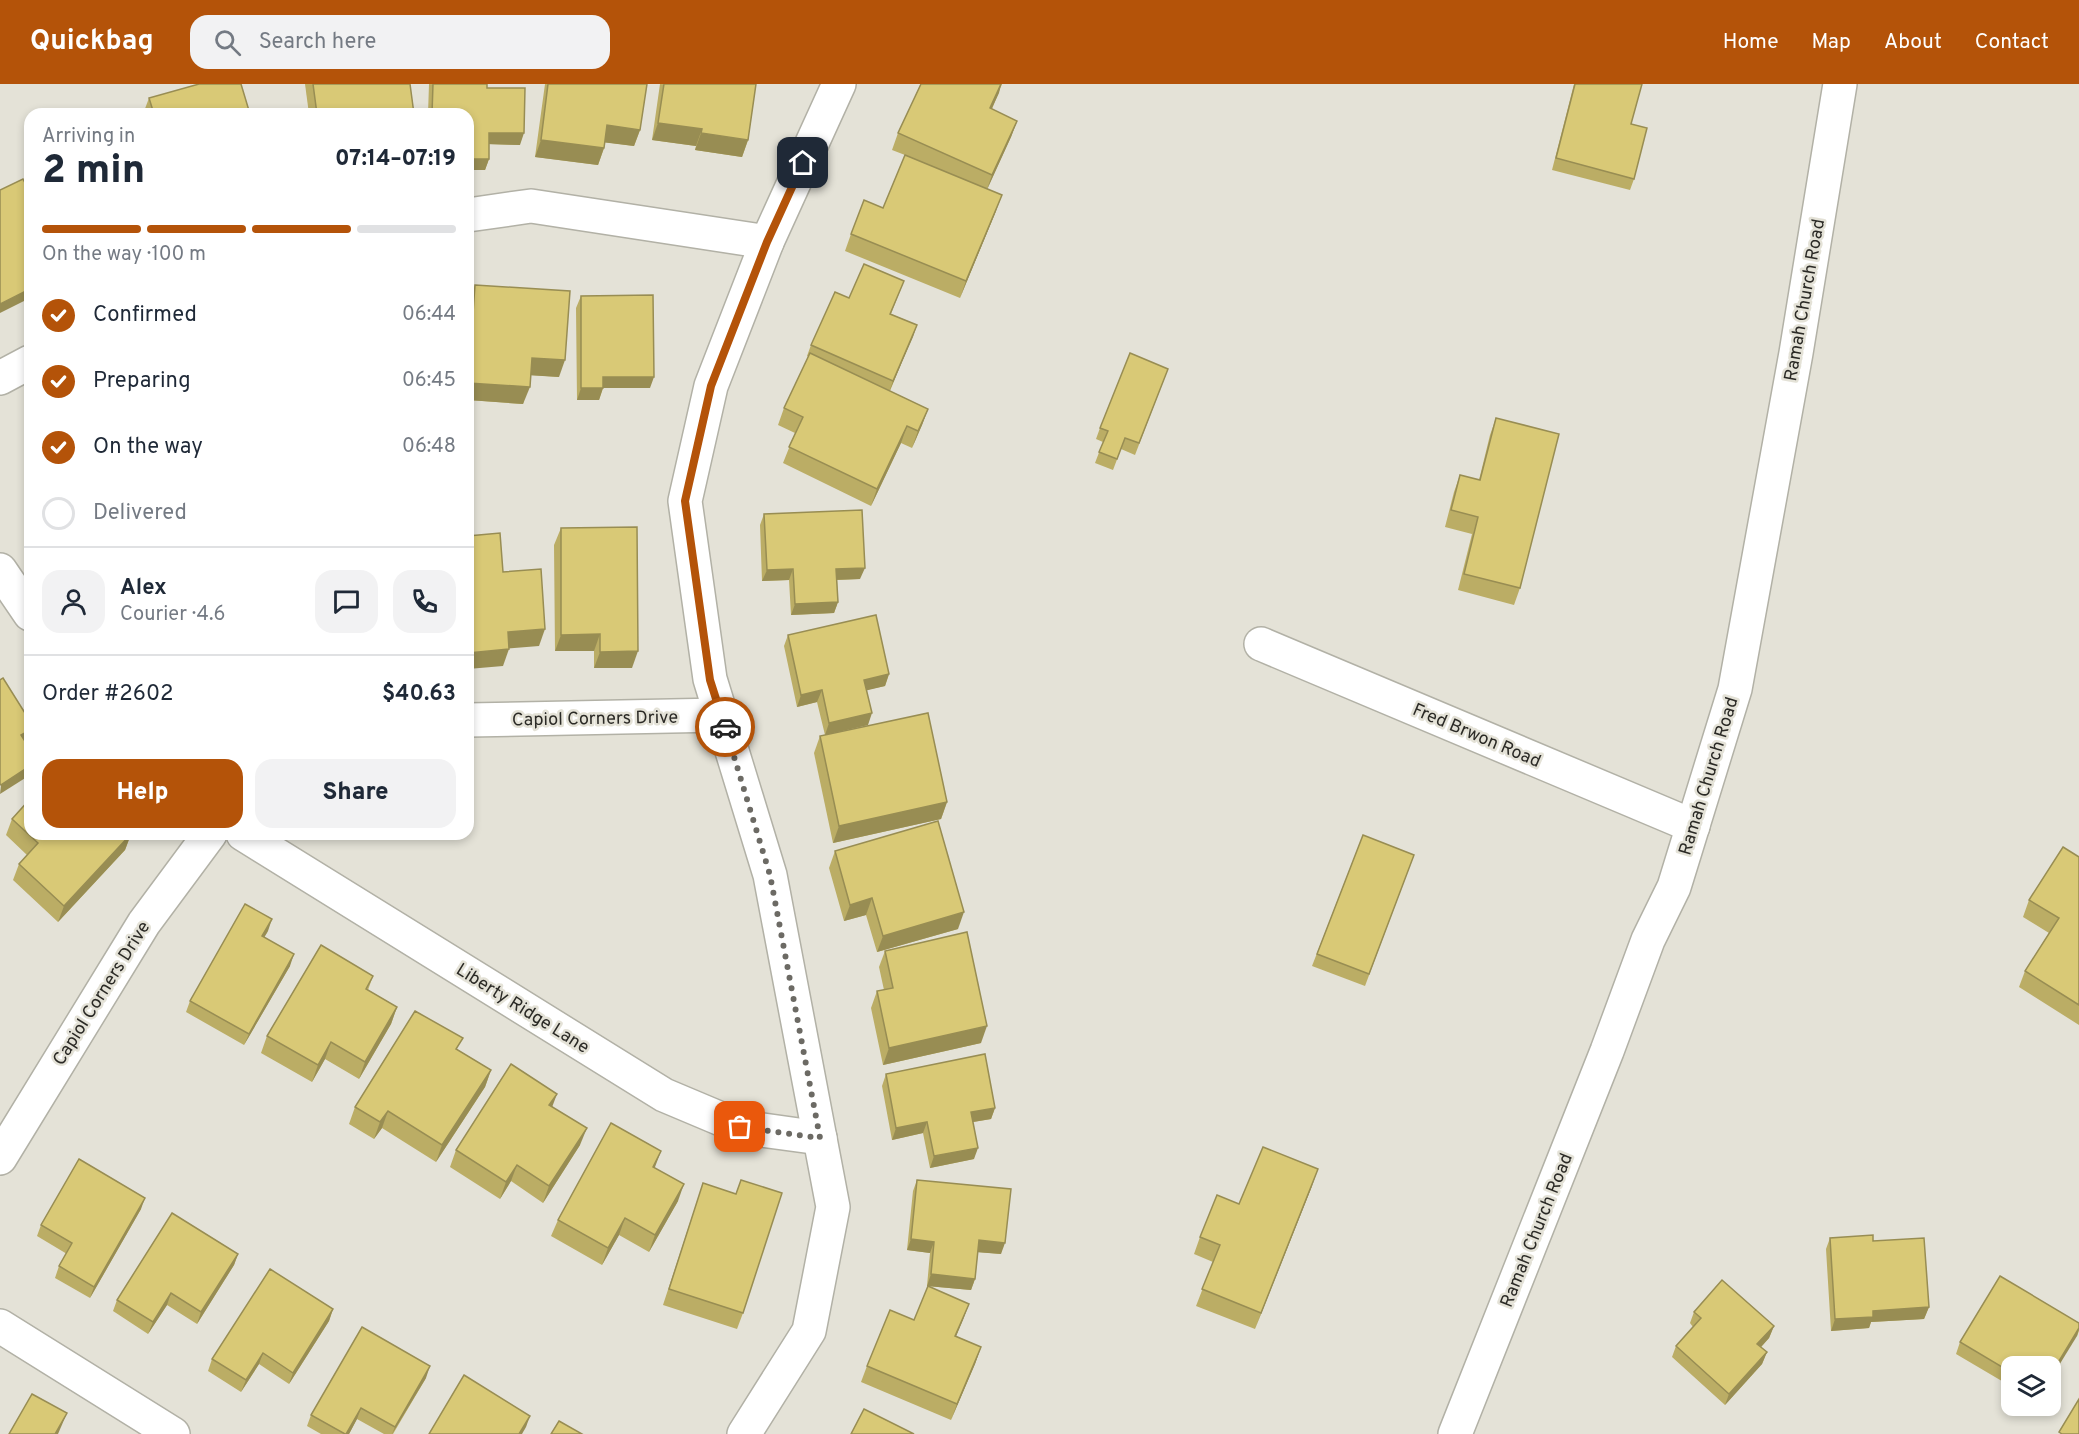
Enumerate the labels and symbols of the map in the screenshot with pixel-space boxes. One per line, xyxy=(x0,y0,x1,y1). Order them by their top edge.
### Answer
pin xyxy=(777,137,828,188)
street label: Ramah Church Road xyxy=(1780,217,1831,383)
street label: Ramah Church Road xyxy=(1674,695,1744,858)
courier xyxy=(695,697,755,757)
street label: Fred Brwon Road xyxy=(1409,699,1544,774)
street label: Capiol Corners Drive xyxy=(512,707,678,732)
street label: Capiol Corners Drive xyxy=(49,917,156,1070)
street label: Liberty Ridge Lane xyxy=(451,959,593,1060)
pin xyxy=(714,1101,765,1152)
street label: Ramah Church Road xyxy=(1496,1150,1579,1311)

